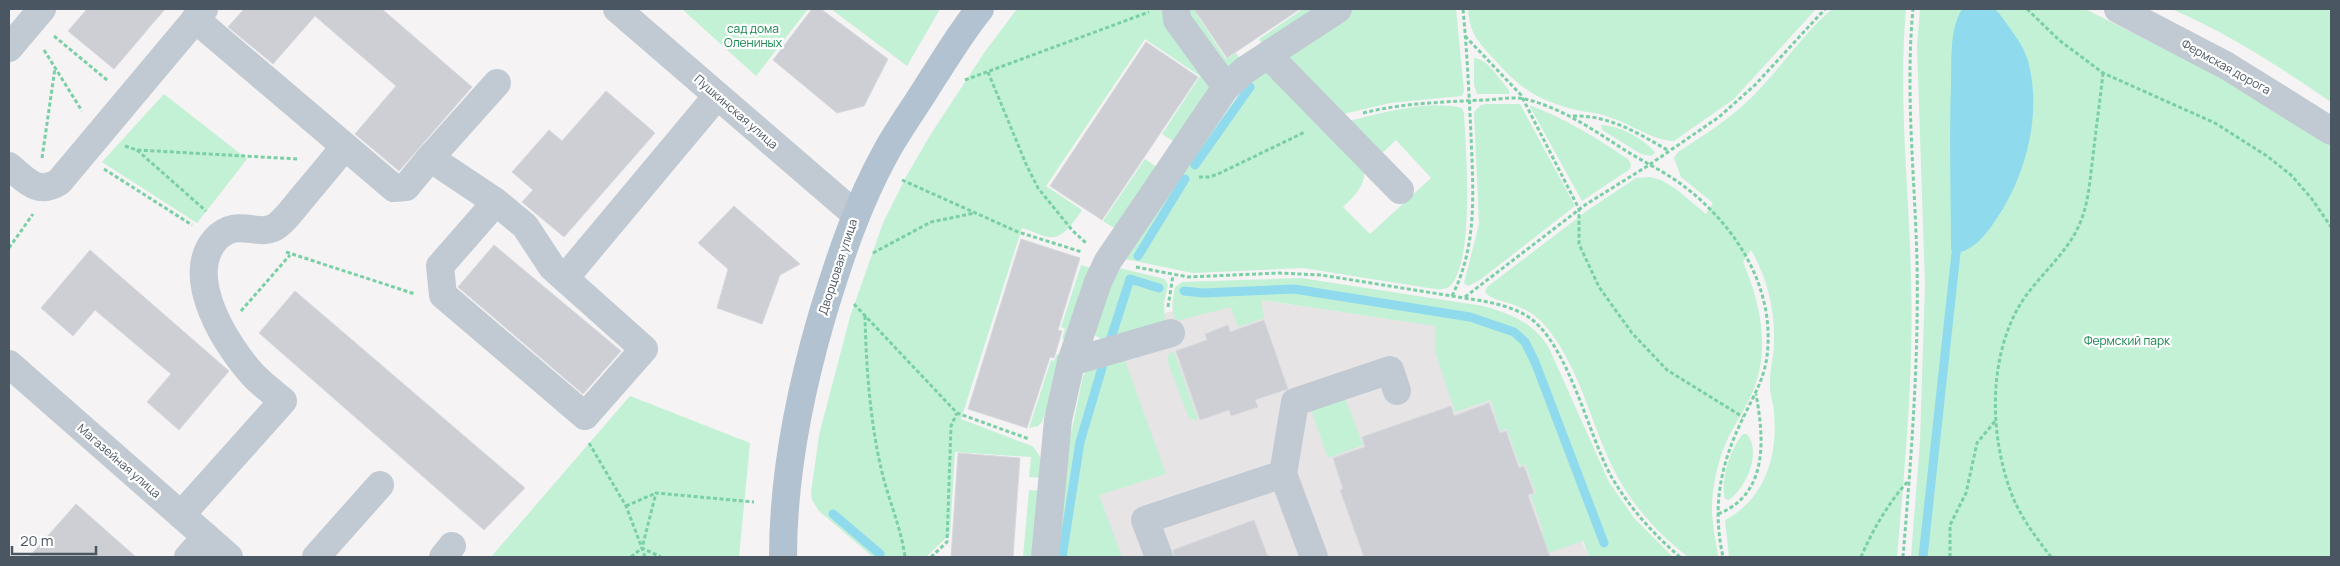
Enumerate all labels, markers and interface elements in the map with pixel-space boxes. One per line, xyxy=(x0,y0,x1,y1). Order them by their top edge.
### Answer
park label: сад дома Олениных xyxy=(724,20,783,51)
street label: Фермская дорога xyxy=(2179,35,2274,98)
street label: Пушкинская улица xyxy=(691,71,782,153)
street label: Дворцовая улица xyxy=(814,217,861,317)
park label: Фермский парк xyxy=(2084,332,2171,349)
street label: Магазейная улица xyxy=(74,420,165,502)
scale bar xyxy=(12,524,96,556)
text: 20 m xyxy=(20,530,53,551)

